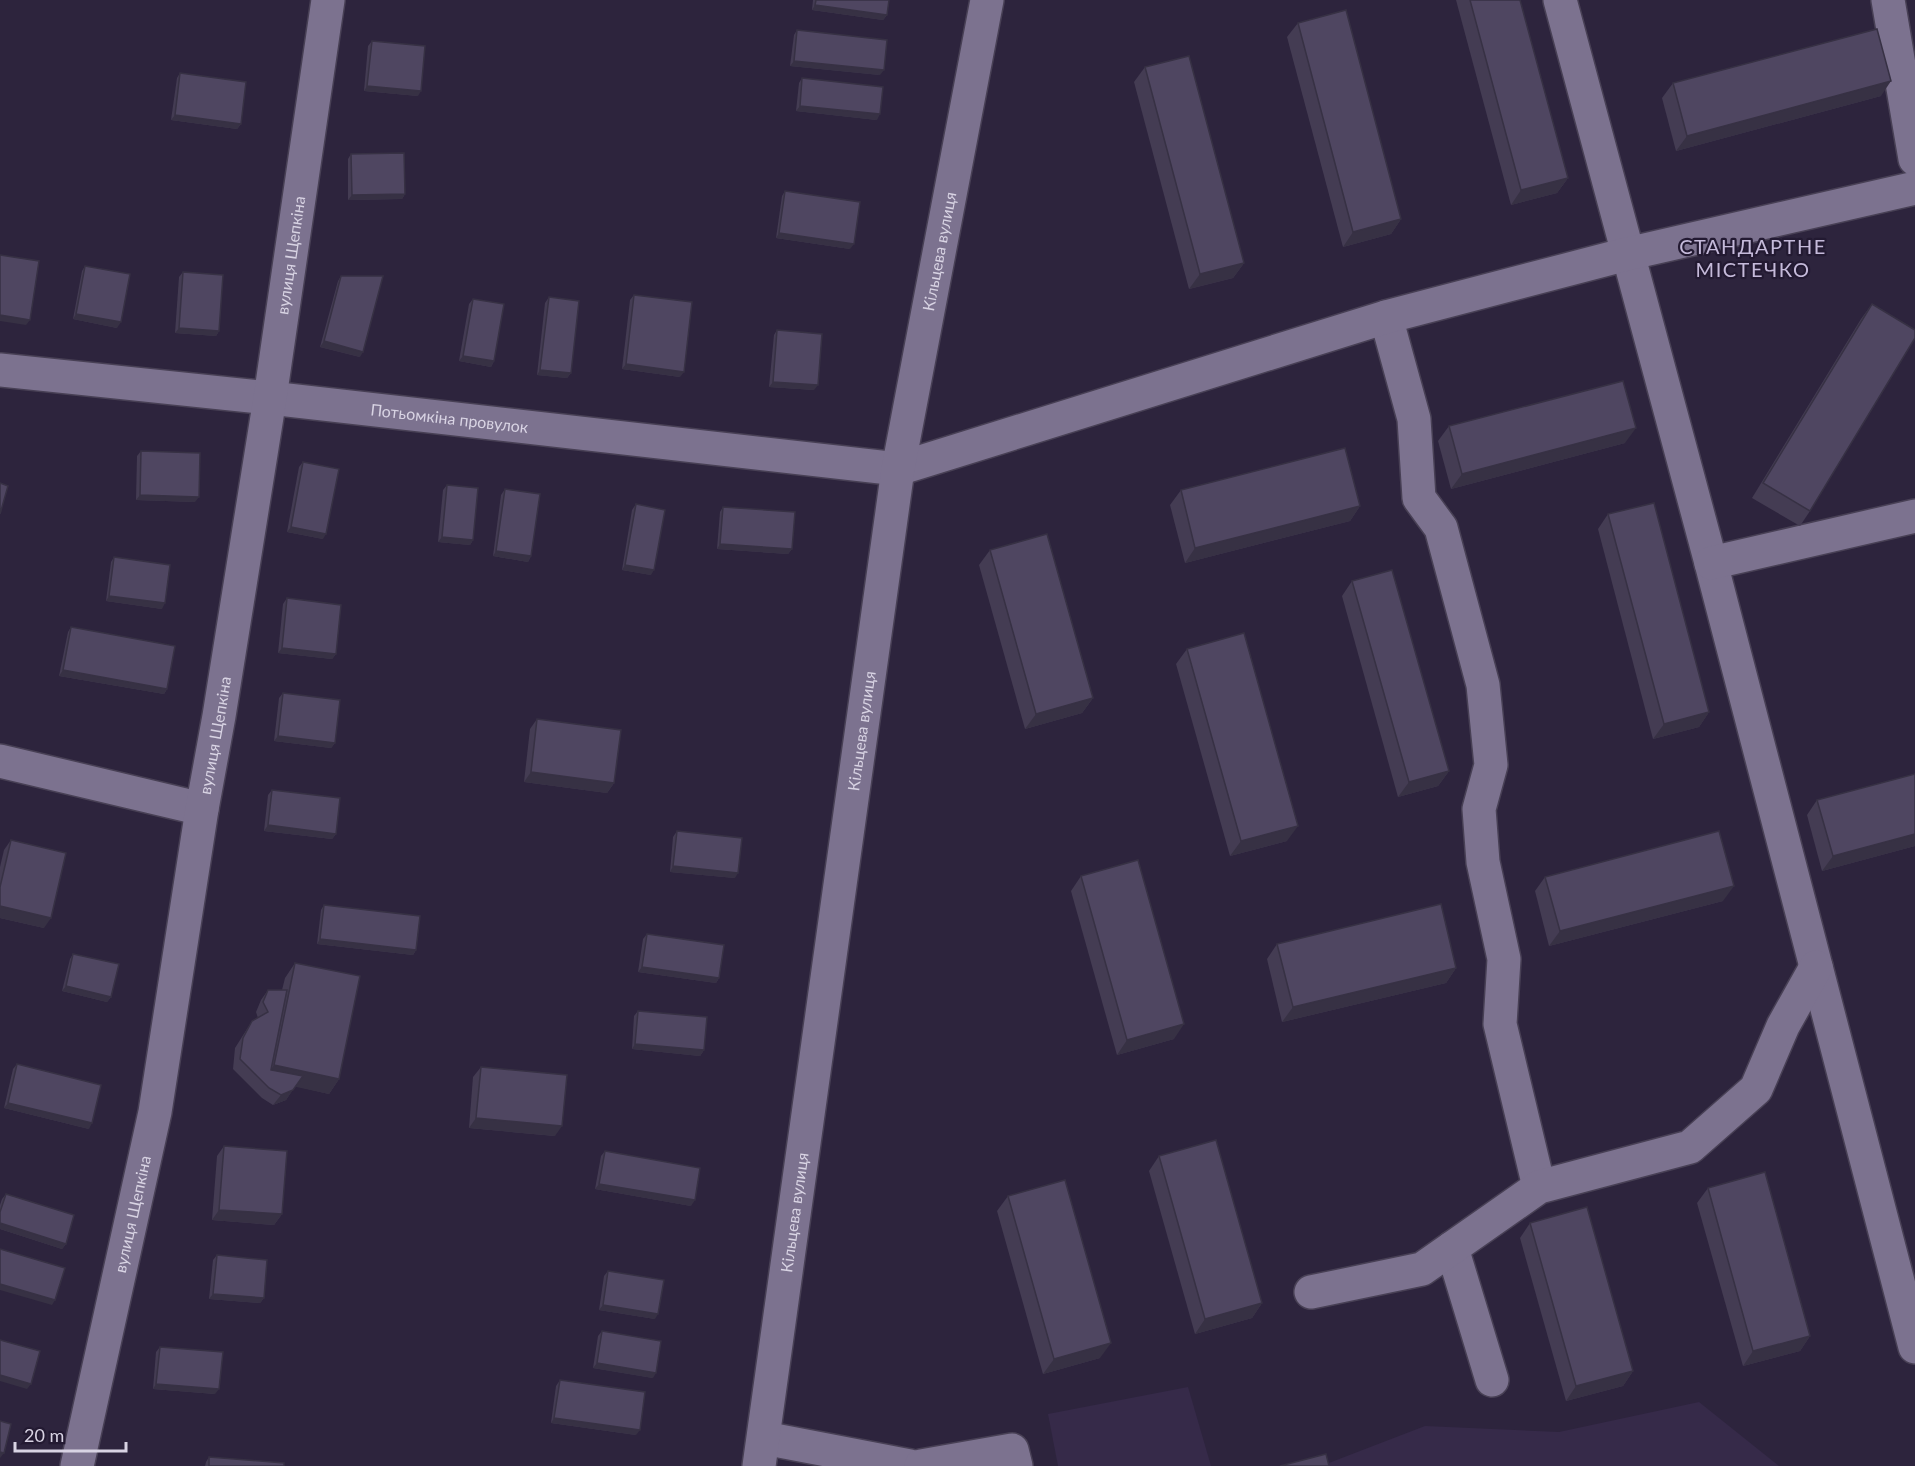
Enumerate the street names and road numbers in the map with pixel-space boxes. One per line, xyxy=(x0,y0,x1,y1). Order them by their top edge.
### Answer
street label: Кільцева вулиця xyxy=(918,190,959,313)
street label: вулиця Щепкіна xyxy=(272,195,308,316)
street label: Потьомкіна провулок xyxy=(370,399,530,436)
street label: Кільцева вулиця xyxy=(843,670,879,792)
street label: вулиця Щепкіна xyxy=(195,675,234,796)
street label: Кільцева вулиця xyxy=(776,1151,812,1274)
street label: вулиця Щепкіна xyxy=(110,1154,154,1274)

